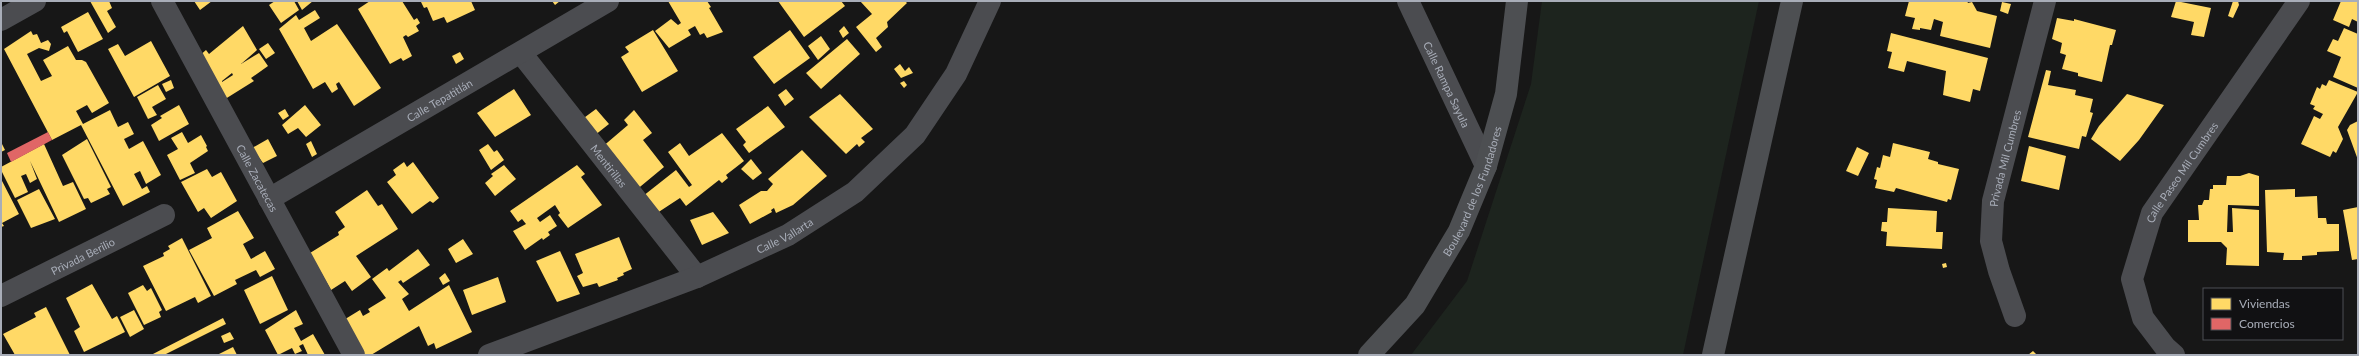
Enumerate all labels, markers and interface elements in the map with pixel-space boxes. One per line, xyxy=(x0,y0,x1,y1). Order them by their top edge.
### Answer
street label: Calle Rampa Sayula xyxy=(1421,39,1473,129)
street label: Calle Tepatitlán xyxy=(404,75,474,124)
street label: Privada Mil Cumbres xyxy=(1986,108,2023,207)
street label: Calle Paseo Mil Cumbres xyxy=(2143,119,2220,224)
street label: Boulevard de los Fundadores xyxy=(1439,124,1503,258)
street label: Mentirillas xyxy=(589,141,630,190)
street label: Calle Zacatecas xyxy=(234,142,281,214)
street label: Calle Vallarta xyxy=(754,214,815,255)
street label: Privada Berilio xyxy=(48,234,117,277)
legend xyxy=(2203,288,2343,340)
text: Viviendas xyxy=(2239,296,2290,311)
text: Comercios xyxy=(2239,316,2295,331)

